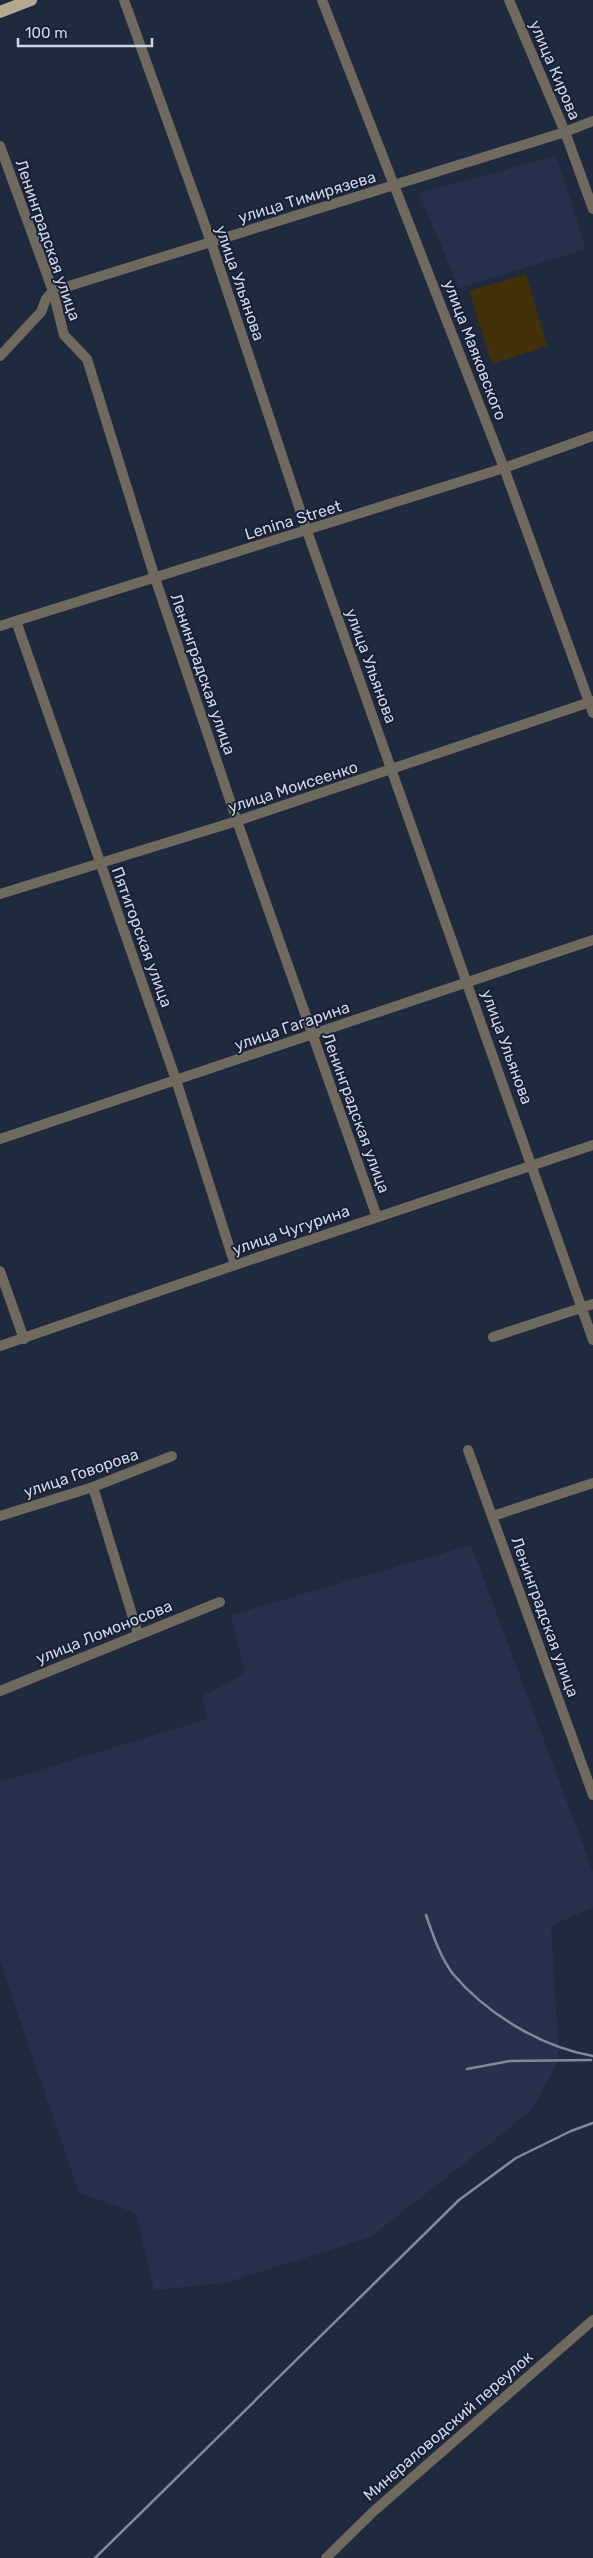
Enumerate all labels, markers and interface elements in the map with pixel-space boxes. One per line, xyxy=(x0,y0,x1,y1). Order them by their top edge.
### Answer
scale bar xyxy=(18,15,151,47)
street label: улица Кирова xyxy=(525,17,585,123)
text: 100 m xyxy=(25,24,67,42)
street label: Ленинградская улица xyxy=(11,157,85,323)
street label: улица Тимирязева xyxy=(236,167,378,227)
street label: улица Ульянова xyxy=(211,223,269,343)
street label: улица Маяковского xyxy=(439,277,511,423)
street label: Lenina Street xyxy=(242,496,344,544)
street label: Ленинградская улица xyxy=(166,591,240,757)
street label: улица Ульянова xyxy=(341,606,401,726)
street label: улица Моисеенко xyxy=(226,757,360,817)
street label: Пятигорская улица xyxy=(108,864,176,1010)
street label: улица Ульянова xyxy=(477,987,537,1107)
street label: улица Гагарина xyxy=(232,997,352,1055)
street label: Ленинградская улица xyxy=(318,1030,394,1196)
street label: улица Чугурина xyxy=(230,1201,352,1259)
street label: улица Говорова xyxy=(21,1444,141,1502)
street label: Ленинградская улица xyxy=(507,1534,583,1700)
street label: улица Ломоносова xyxy=(33,1596,175,1668)
street label: Минераловодский переулок xyxy=(359,2347,537,2505)

